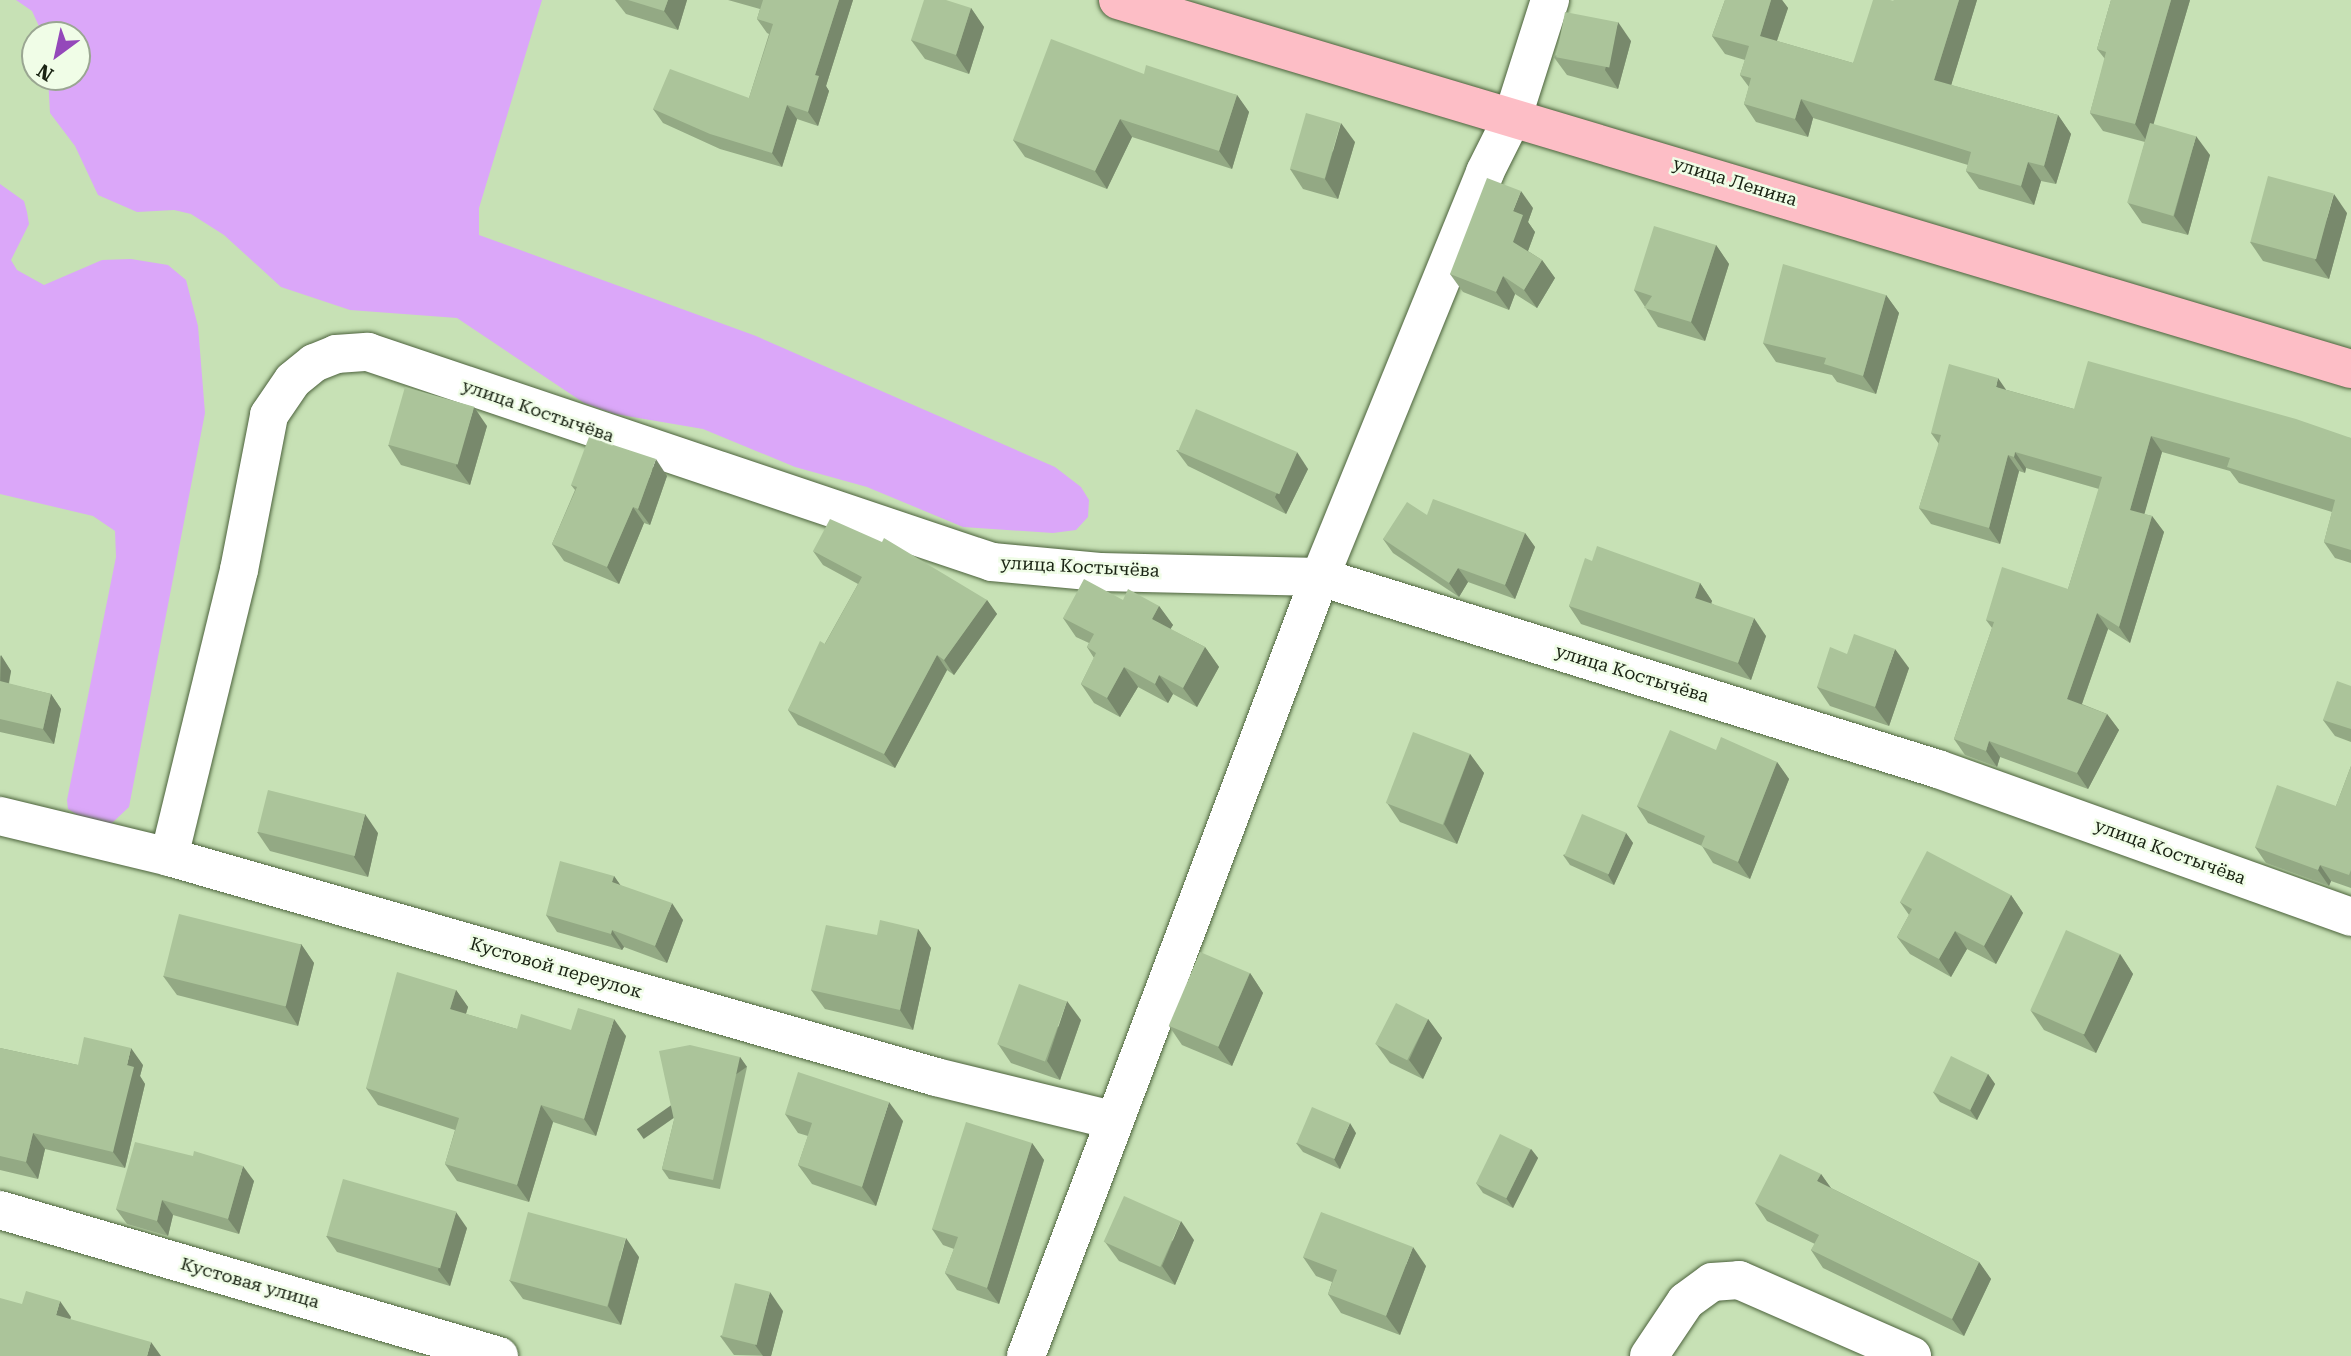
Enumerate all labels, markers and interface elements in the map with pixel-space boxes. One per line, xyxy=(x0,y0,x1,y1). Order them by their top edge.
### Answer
north arrow xyxy=(21,21,91,91)
text: N xyxy=(33,59,58,86)
street label: улица Ленина xyxy=(1670,153,1800,211)
street label: улица Костычёва xyxy=(459,375,617,447)
street label: улица Костычёва xyxy=(1000,552,1160,582)
street label: улица Костычёва xyxy=(1553,640,1711,708)
street label: улица Костычёва xyxy=(2091,815,2249,889)
street label: Кустовой переулок xyxy=(467,933,645,1003)
street label: Кустовая улица xyxy=(178,1253,322,1313)

